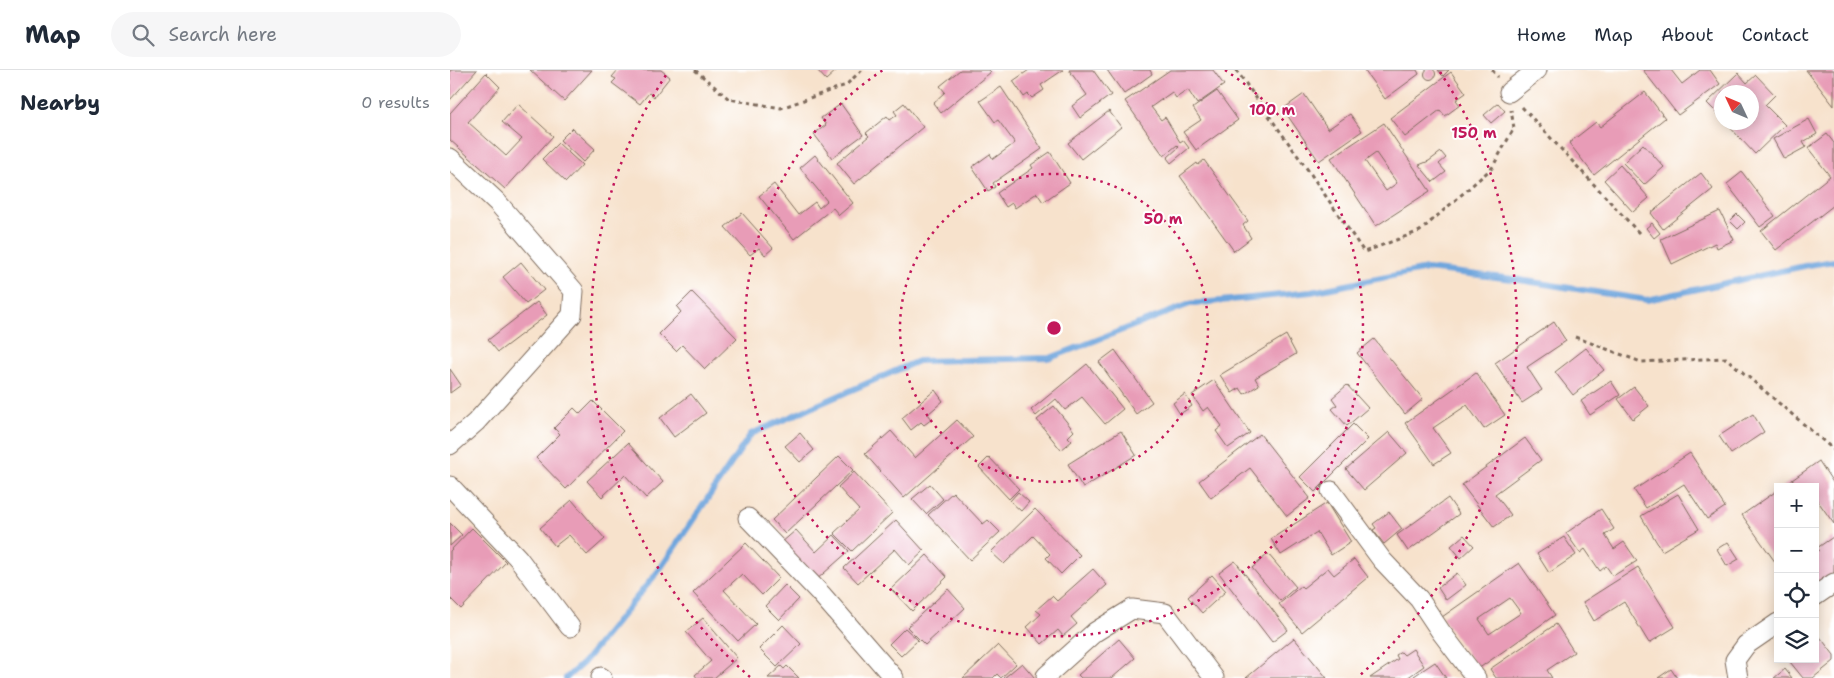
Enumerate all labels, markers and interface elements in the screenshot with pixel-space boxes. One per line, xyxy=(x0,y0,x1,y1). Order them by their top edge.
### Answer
search box xyxy=(111,12,461,57)
text: Map xyxy=(25,19,81,51)
icon: search xyxy=(129,21,157,49)
text: Search here xyxy=(169,22,277,47)
text: Home xyxy=(1517,23,1566,47)
text: Map xyxy=(1594,23,1633,47)
text: About xyxy=(1661,23,1714,47)
text: Contact xyxy=(1742,23,1809,47)
north arrow xyxy=(1714,85,1759,130)
text: Nearby xyxy=(20,89,100,117)
text: 0 results xyxy=(361,92,430,113)
text: 100 m xyxy=(1249,100,1295,120)
text: 150 m xyxy=(1451,123,1497,143)
text: 50 m xyxy=(1144,209,1183,229)
centre of rings xyxy=(1045,319,1063,337)
map controls xyxy=(1774,483,1819,663)
button: + xyxy=(1774,483,1819,528)
button: − xyxy=(1774,528,1819,573)
button: locate xyxy=(1774,573,1819,618)
button: layers xyxy=(1774,618,1819,663)

